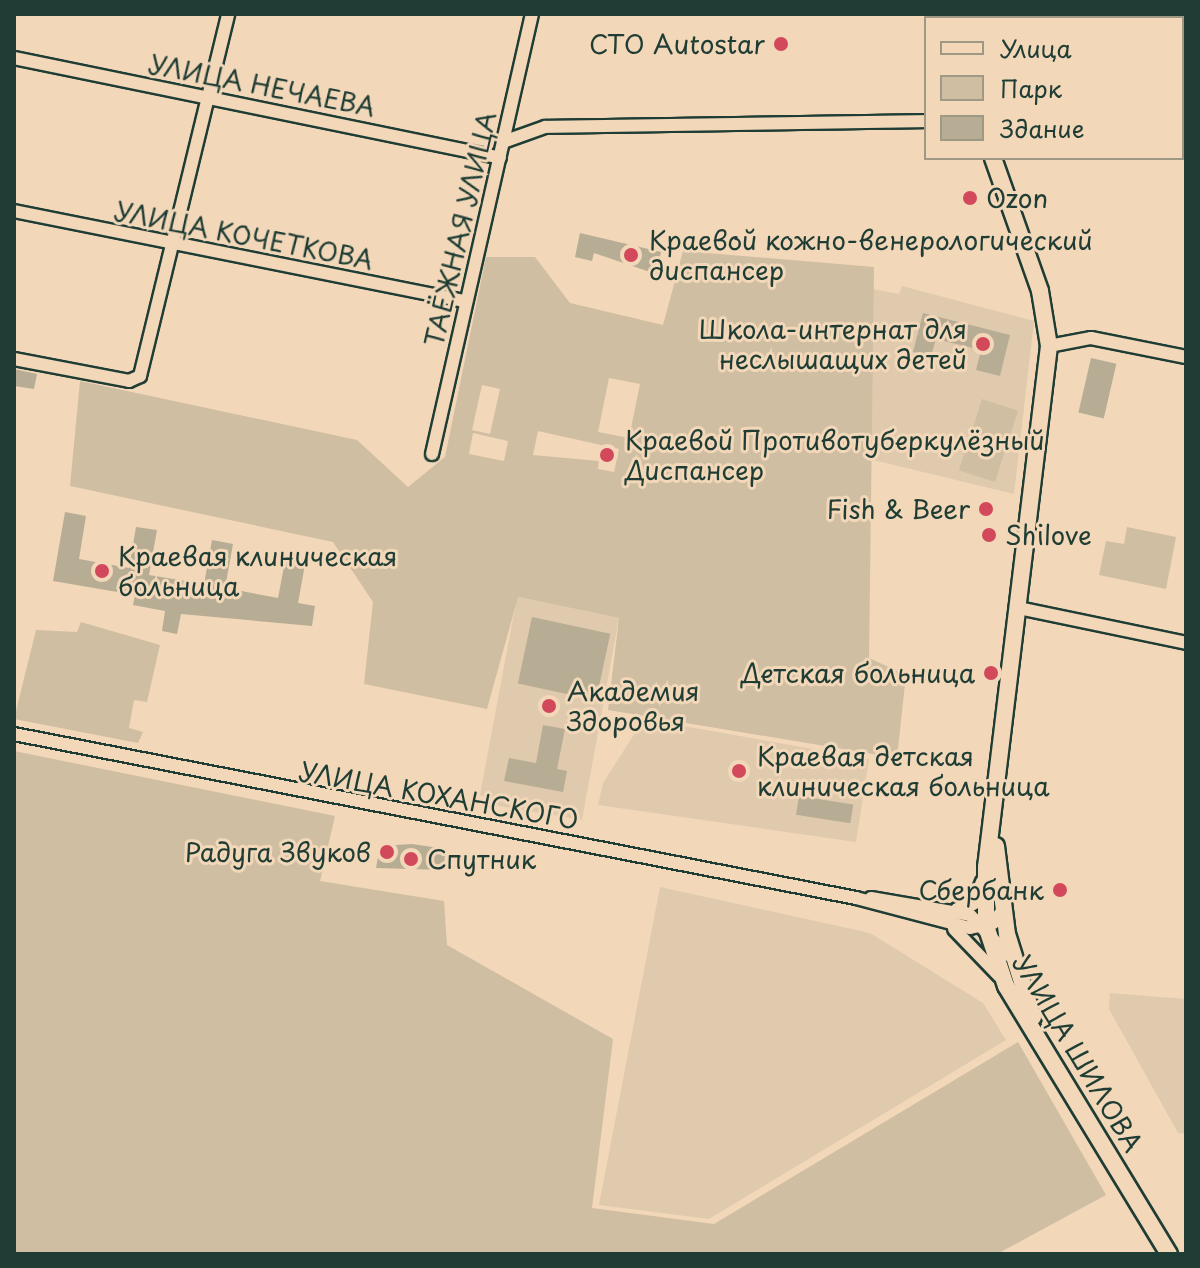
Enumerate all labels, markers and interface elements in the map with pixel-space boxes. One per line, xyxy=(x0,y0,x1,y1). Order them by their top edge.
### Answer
legend xyxy=(924,16,1184,160)
place label: СТО Autostar xyxy=(588,28,765,60)
text: Улица xyxy=(1000,30,1072,66)
marker: СТО Autostar xyxy=(772,35,790,53)
street label: УЛИЦА НЕЧАЕВА xyxy=(146,48,378,122)
text: Парк xyxy=(1000,70,1062,106)
street label: ТАЁЖНАЯ УЛИЦА xyxy=(418,109,502,349)
text: Здание xyxy=(1000,110,1085,146)
place label: Ozon xyxy=(986,182,1048,214)
marker: Ozon xyxy=(961,189,979,207)
street label: УЛИЦА КОЧЕТКОВА xyxy=(111,194,377,276)
place label: Краевой кожно-венерологический диспансер xyxy=(649,224,1094,286)
marker: Краевой кожно-венерологический диспансер xyxy=(620,244,642,266)
place label: Школа-интернат для неслышащих детей xyxy=(698,313,967,374)
marker: Школа-интернат для неслышащих детей xyxy=(974,335,992,353)
place label: Краевой Противотуберкулёзный Диспансер xyxy=(625,424,1045,486)
marker: Краевой Противотуберкулёзный Диспансер xyxy=(596,444,618,466)
place label: Fish & Beer xyxy=(825,493,970,525)
marker: Fish & Beer xyxy=(977,500,995,518)
place label: Shilove xyxy=(1005,519,1092,551)
marker: Shilove xyxy=(980,526,998,544)
place label: Краевая клиническая больница xyxy=(118,540,398,602)
marker: Краевая клиническая больница xyxy=(93,562,111,580)
place label: Детская больница xyxy=(742,657,975,689)
marker: Детская больница xyxy=(982,664,1000,682)
place label: Академия Здоровья xyxy=(567,675,700,736)
marker: Академия Здоровья xyxy=(538,695,560,717)
place label: Краевая детская клиническая больница xyxy=(757,740,1049,802)
street label: УЛИЦА КОХАНСКОГО xyxy=(296,755,582,835)
marker: Краевая детская клиническая больница xyxy=(728,760,750,782)
place label: Радуга Звуков xyxy=(183,836,371,868)
marker: Радуга Звуков xyxy=(378,843,396,861)
place label: Спутник xyxy=(427,843,536,875)
marker: Спутник xyxy=(402,850,420,868)
place label: Сбербанк xyxy=(919,874,1044,906)
marker: Сбербанк xyxy=(1051,881,1069,899)
street label: УЛИЦА ШИЛОВА xyxy=(1006,947,1150,1159)

